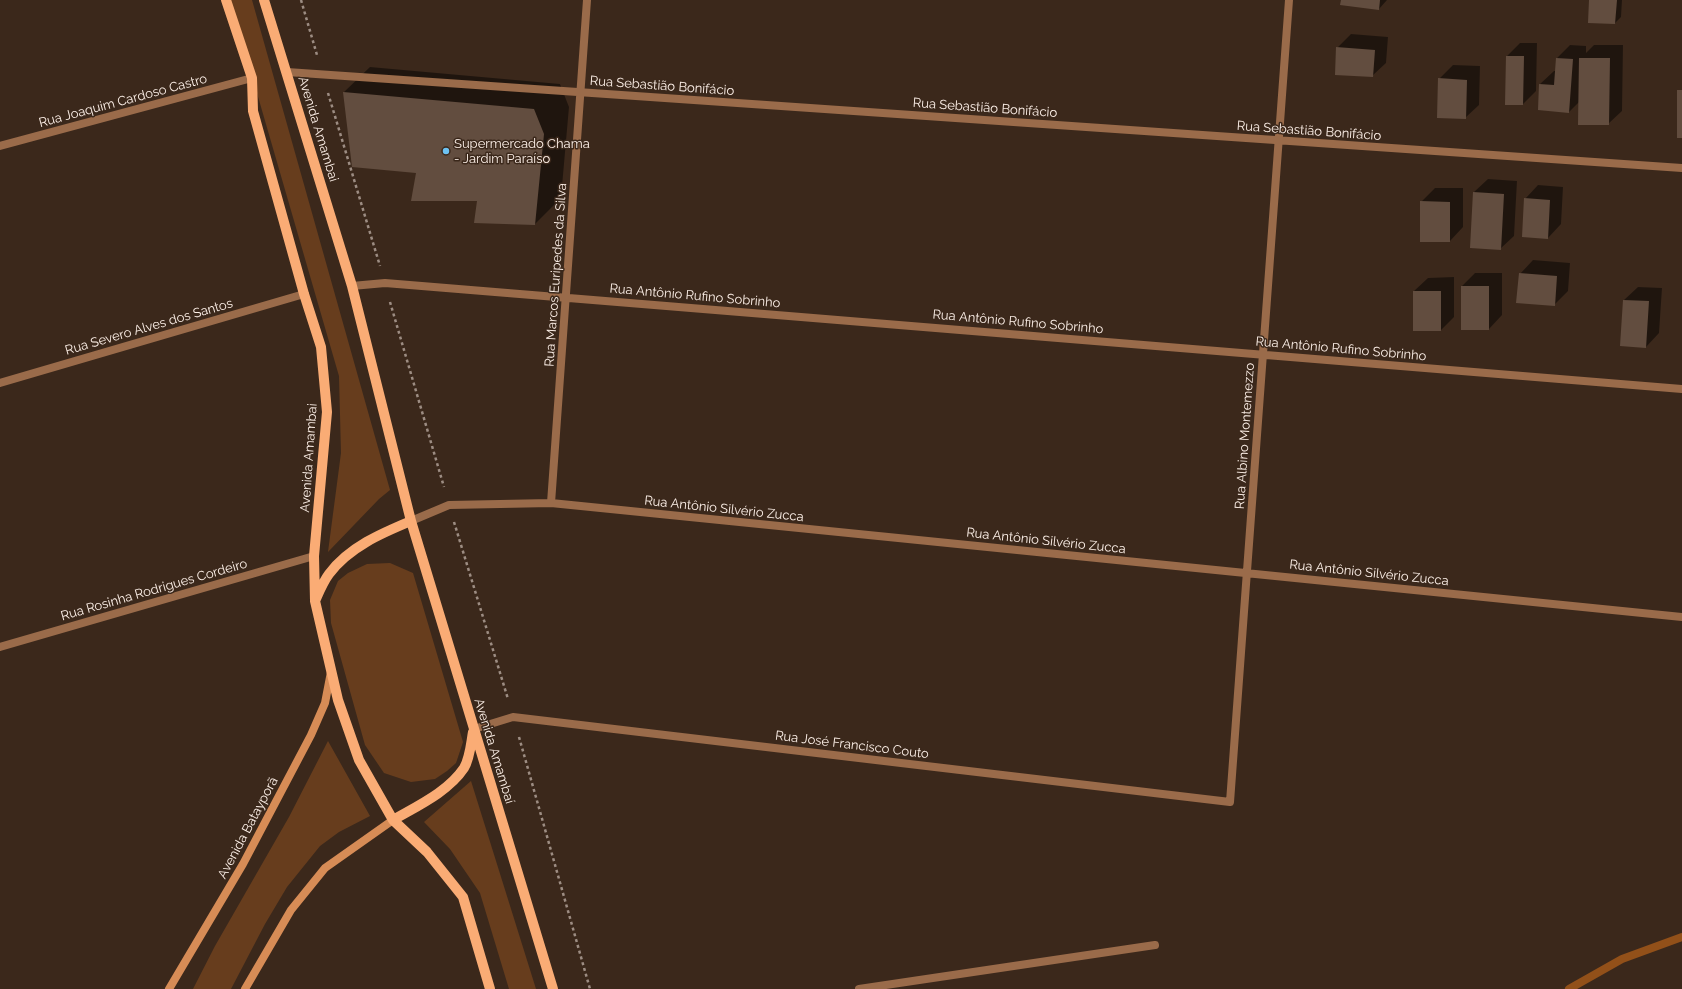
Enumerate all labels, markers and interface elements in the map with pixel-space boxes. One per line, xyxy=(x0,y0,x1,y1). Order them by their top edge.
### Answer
street label: Rua Joaquim Cardoso Castro xyxy=(37,71,209,131)
street label: Rua Sebastião Bonifácio xyxy=(589,73,735,99)
street label: Avenida Amambai xyxy=(295,74,341,184)
street label: Rua Sebastião Bonifácio xyxy=(912,95,1058,121)
street label: Rua Sebastião Bonifácio xyxy=(1236,118,1382,144)
place label: Supermercado Chama - Jardim Paraíso xyxy=(454,136,590,167)
marker: Supermercado Chama - Jardim Paraíso xyxy=(441,146,451,156)
street label: Rua Marcos Euripedes da Silva xyxy=(542,183,570,367)
street label: Rua Antônio Rufino Sobrinho xyxy=(609,281,781,311)
street label: Rua Severo Alves dos Santos xyxy=(63,296,235,358)
street label: Rua Antônio Rufino Sobrinho xyxy=(932,307,1104,337)
street label: Rua Antônio Rufino Sobrinho xyxy=(1255,334,1427,364)
street label: Rua Albino Montemezzo xyxy=(1232,362,1258,510)
street label: Avenida Amambai xyxy=(297,403,321,513)
street label: Rua Antônio Silvério Zucca xyxy=(644,493,804,525)
street label: Rua Antônio Silvério Zucca xyxy=(966,525,1126,557)
street label: Rua Rosinha Rodrigues Cordeiro xyxy=(59,556,249,624)
street label: Rua Antônio Silvério Zucca xyxy=(1289,557,1449,589)
street label: Avenida Amambaí xyxy=(471,696,517,806)
street label: Rua José Francisco Couto xyxy=(774,728,930,762)
street label: Avenida Batayporã xyxy=(215,774,281,882)

